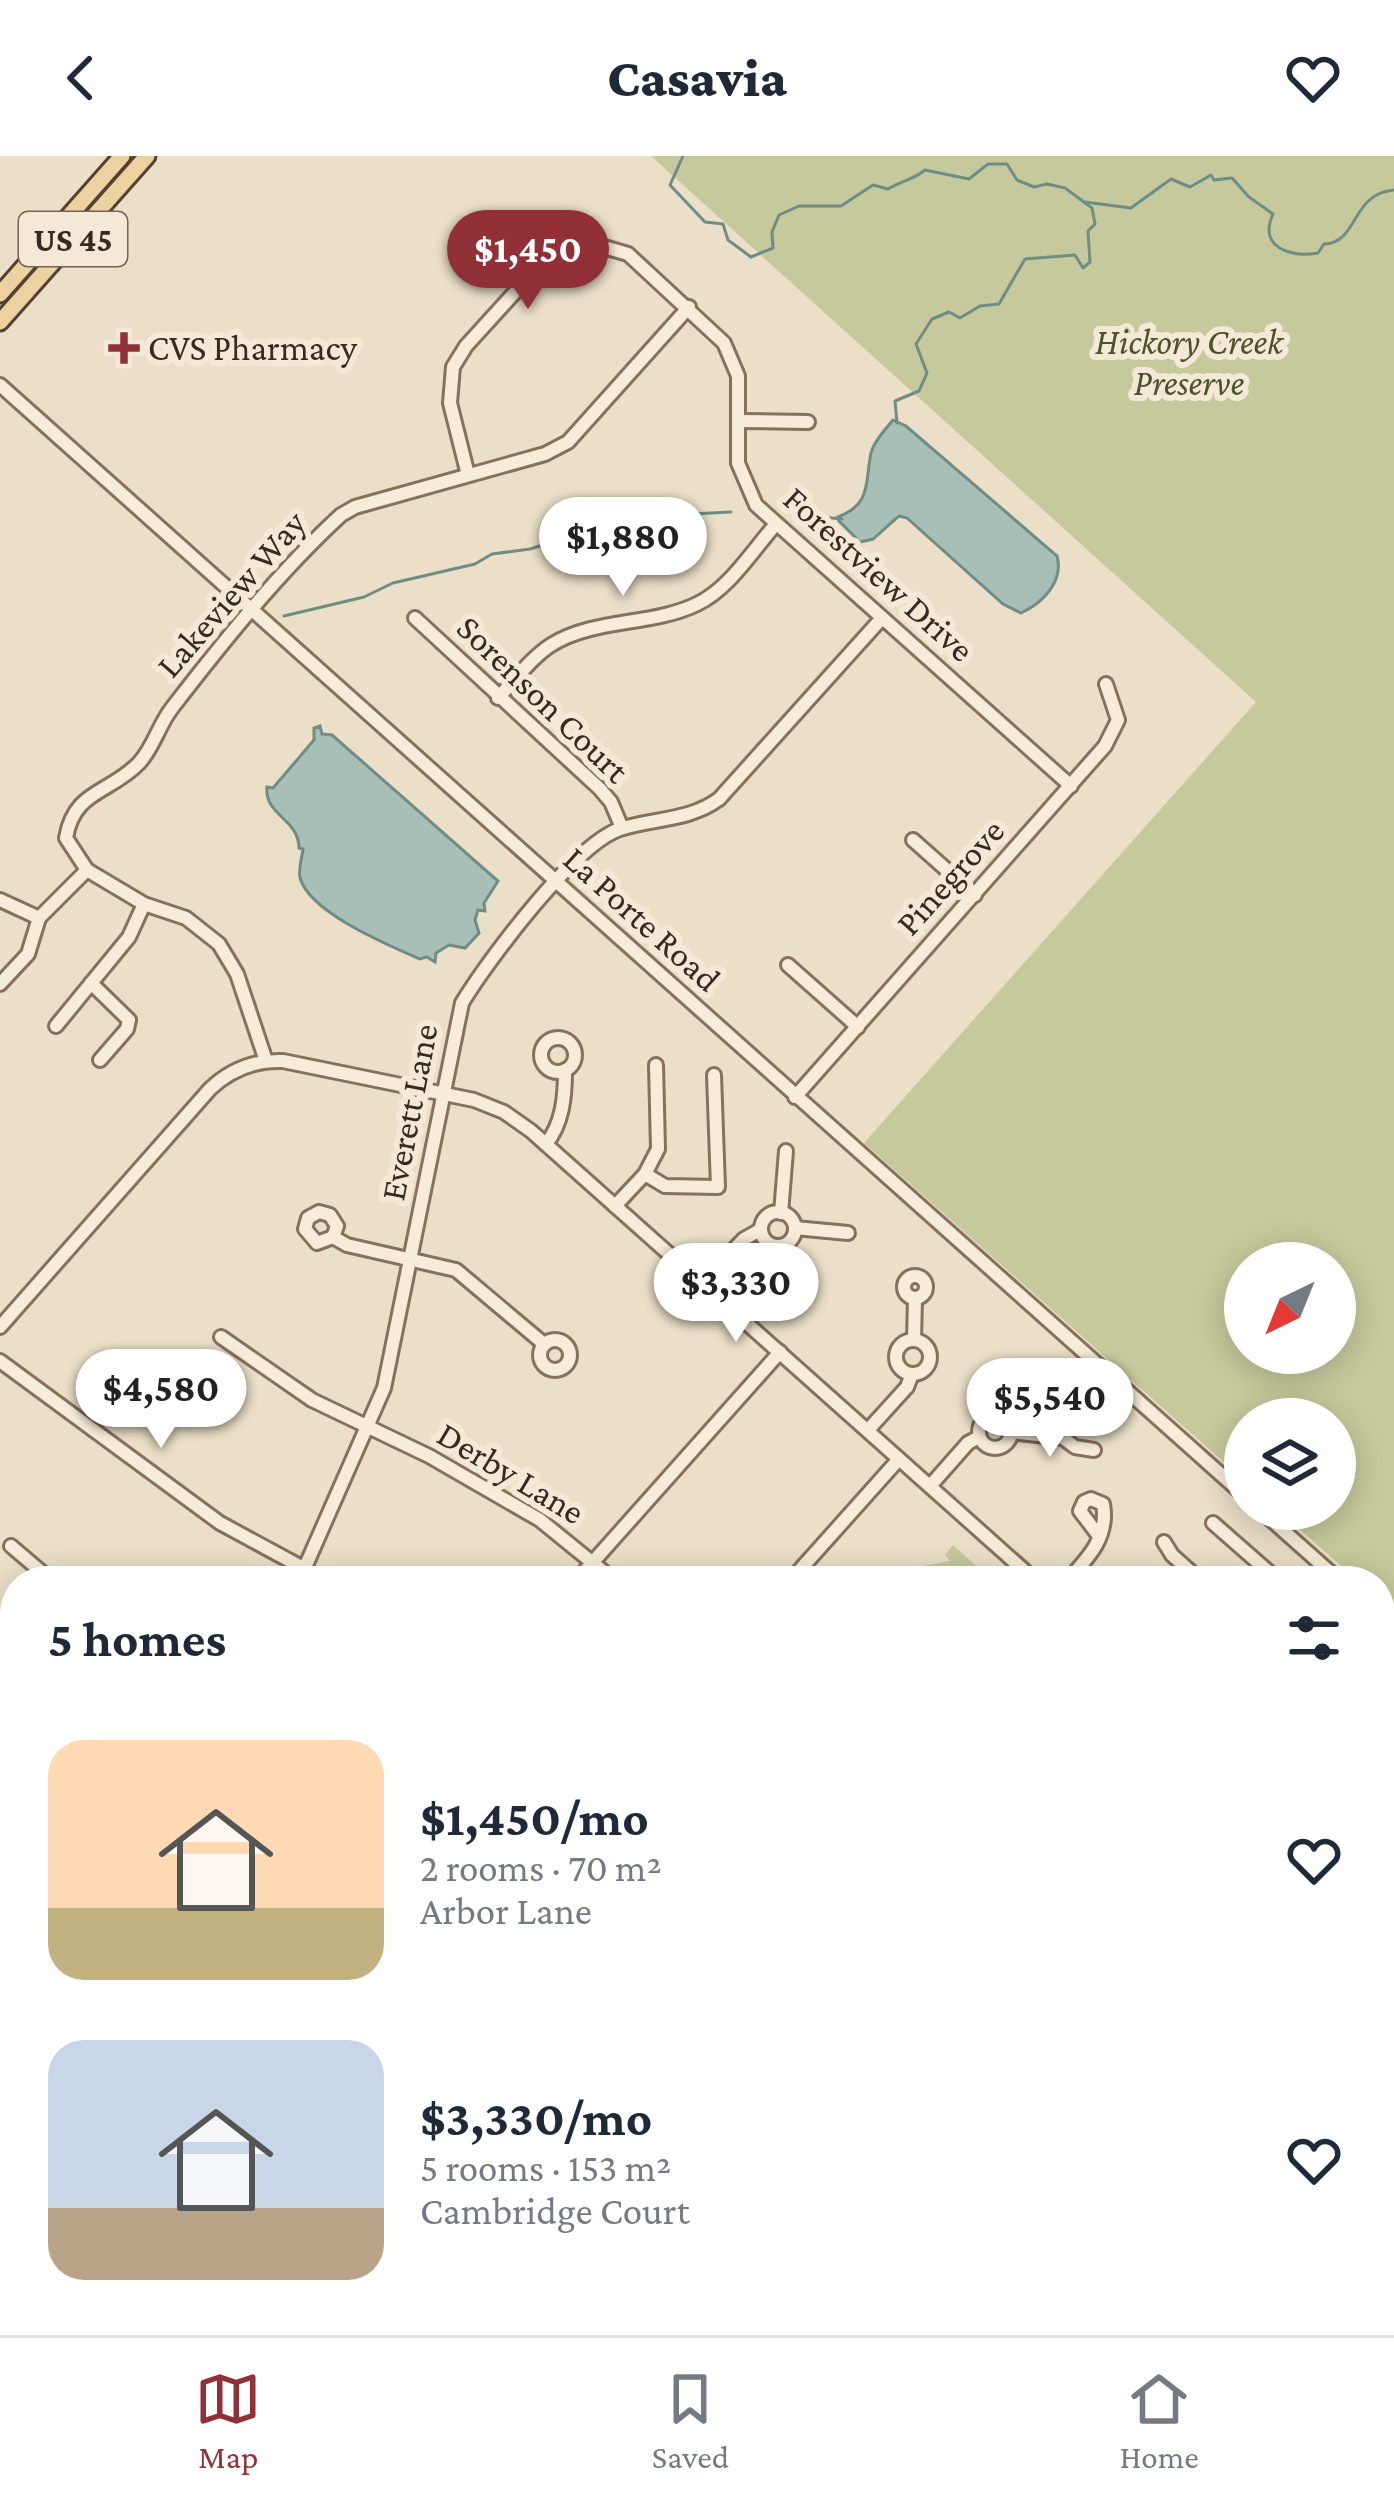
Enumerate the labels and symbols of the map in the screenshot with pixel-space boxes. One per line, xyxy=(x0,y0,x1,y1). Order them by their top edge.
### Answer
pin: $1,450 xyxy=(430,210,626,312)
road number: US 45 xyxy=(19,212,127,266)
park label: Hickory Creek Preserve xyxy=(1095,322,1284,403)
place label: CVS Pharmacy xyxy=(148,328,357,368)
marker: CVS Pharmacy xyxy=(111,335,137,361)
street label: Forestview Drive xyxy=(776,478,982,670)
pin: $1,880 xyxy=(525,497,721,599)
street label: Lakeview Way xyxy=(148,503,314,685)
street label: Sorenson Court xyxy=(449,607,638,791)
street label: Pinegrove xyxy=(888,811,1012,943)
street label: La Porte Road xyxy=(556,838,728,1000)
street label: Everett Lane xyxy=(372,1020,446,1204)
north arrow xyxy=(1224,1242,1356,1374)
pin: $3,330 xyxy=(638,1243,834,1345)
pin: $4,580 xyxy=(63,1349,259,1451)
pin: $5,540 xyxy=(952,1358,1148,1460)
street label: Derby Lane xyxy=(430,1414,592,1532)

